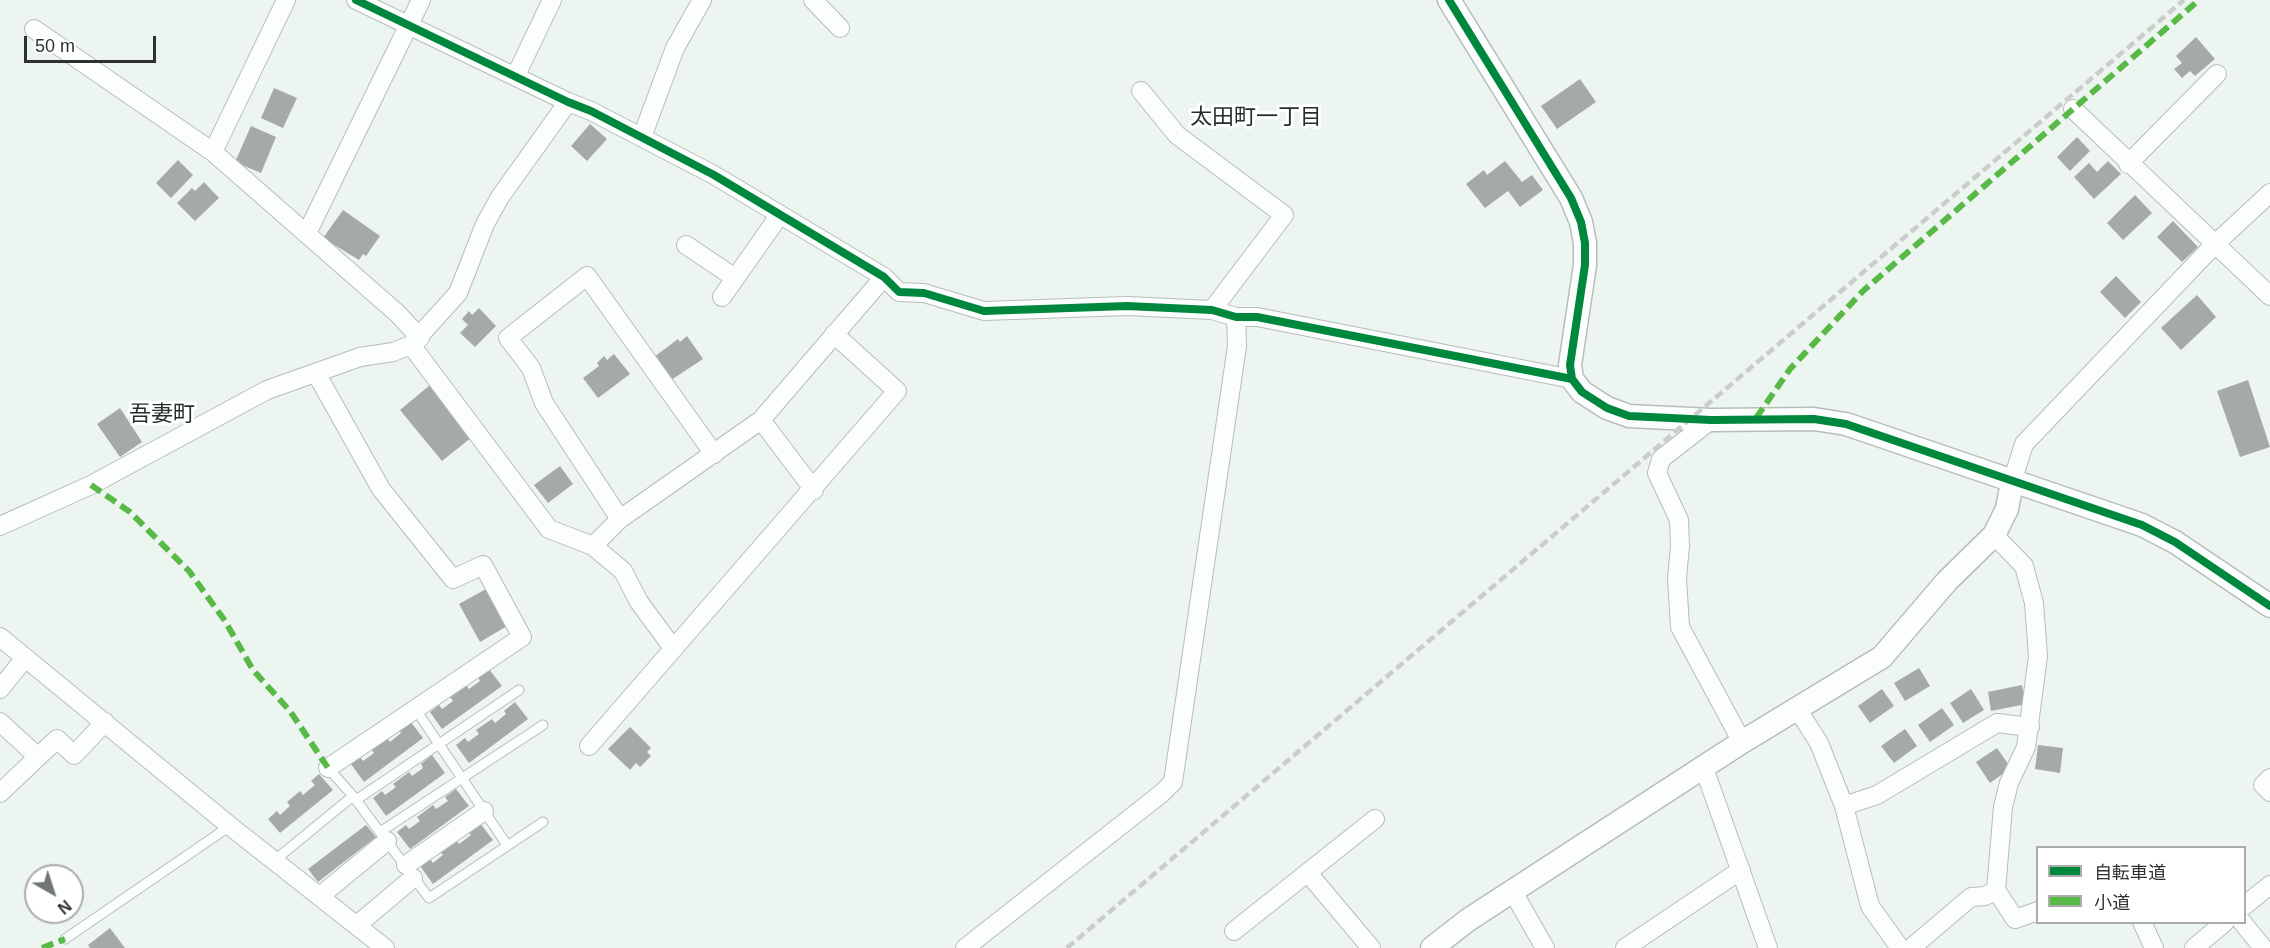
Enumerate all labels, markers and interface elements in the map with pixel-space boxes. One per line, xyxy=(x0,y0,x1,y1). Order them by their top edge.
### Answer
scale bar xyxy=(27,24,159,62)
text: 50 m xyxy=(35,36,75,56)
district label: 太田町一丁目 xyxy=(1190,105,1322,131)
district label: 吾妻町 xyxy=(129,402,195,428)
legend xyxy=(2036,846,2246,924)
text: 自転車道 xyxy=(2094,863,2166,883)
north arrow xyxy=(24,864,84,924)
text: 小道 xyxy=(2094,893,2130,913)
text: N xyxy=(55,897,74,917)

